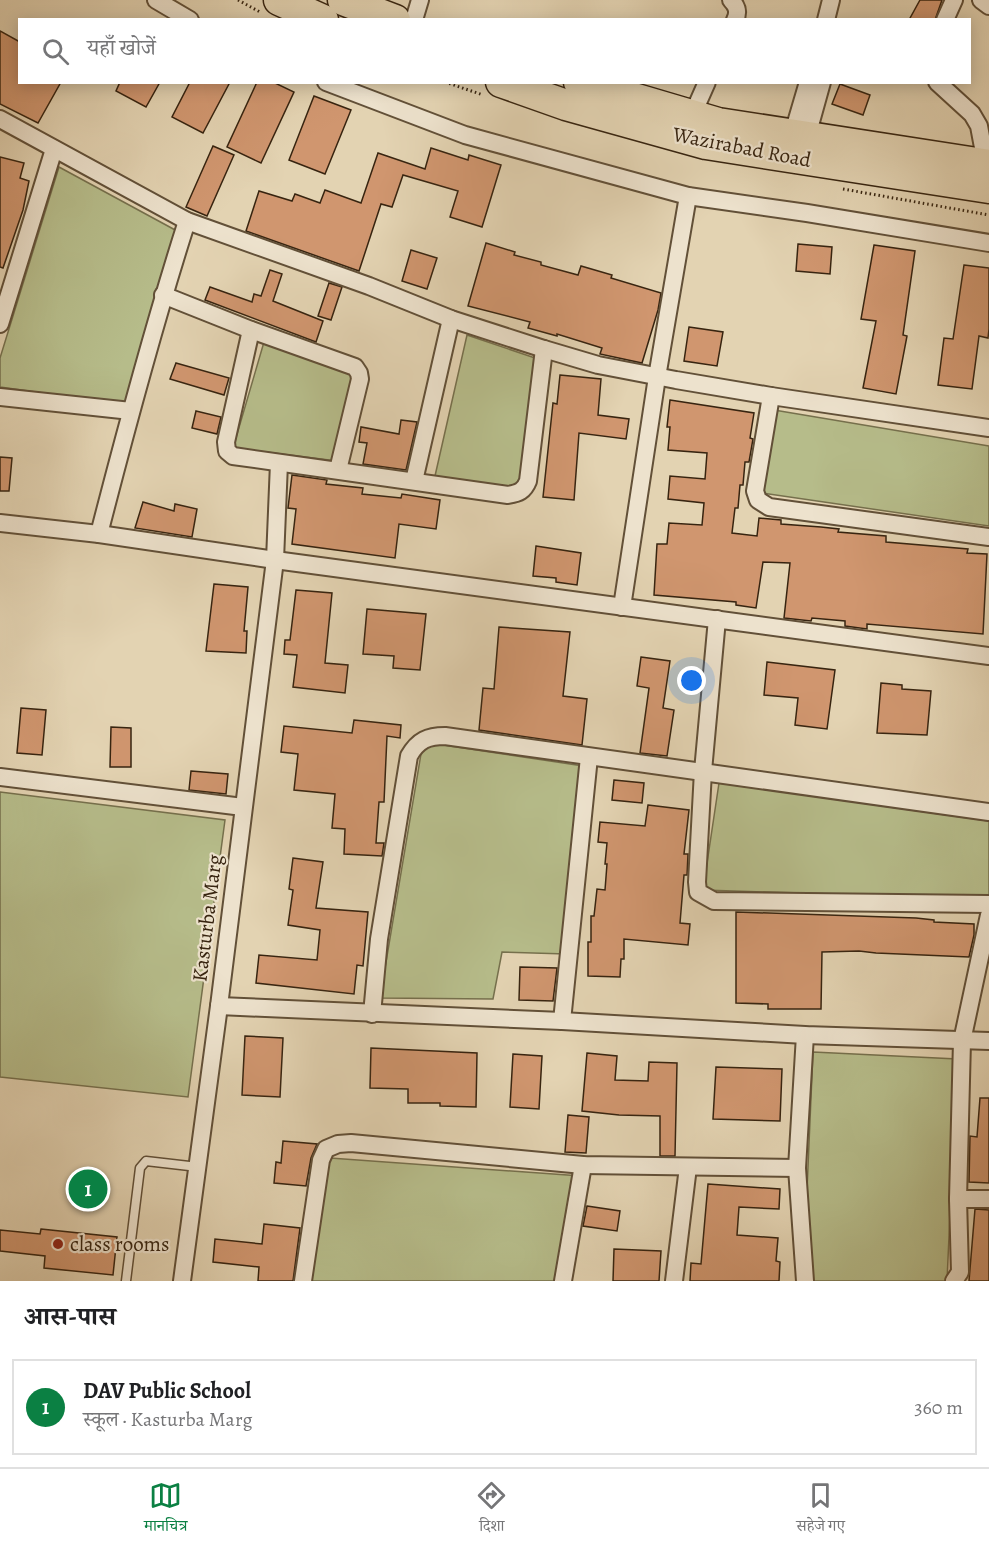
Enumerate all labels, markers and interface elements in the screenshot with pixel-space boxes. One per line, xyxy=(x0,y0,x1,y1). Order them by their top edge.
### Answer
search box xyxy=(18,18,971,84)
text: यहाँ खोजें xyxy=(87,33,156,63)
icon: search xyxy=(39,35,72,68)
street label: Wazirabad Road xyxy=(669,120,814,174)
your location xyxy=(677,666,706,695)
street label: Kasturba Marg xyxy=(185,852,229,983)
pin: 1 xyxy=(68,1166,107,1212)
place label: class rooms xyxy=(70,1230,170,1258)
marker: class rooms xyxy=(51,1237,65,1251)
text: आस-पास xyxy=(24,1299,116,1334)
text: DAV Public School xyxy=(83,1376,251,1406)
text: 1 xyxy=(42,1394,49,1421)
text: 360 m xyxy=(914,1394,963,1421)
text: स्कूल · Kasturba Marg xyxy=(83,1406,253,1433)
tab: मानचित्र xyxy=(144,1479,187,1541)
tab: दिशा xyxy=(475,1479,508,1541)
tab: सहेजे गए xyxy=(796,1479,845,1541)

